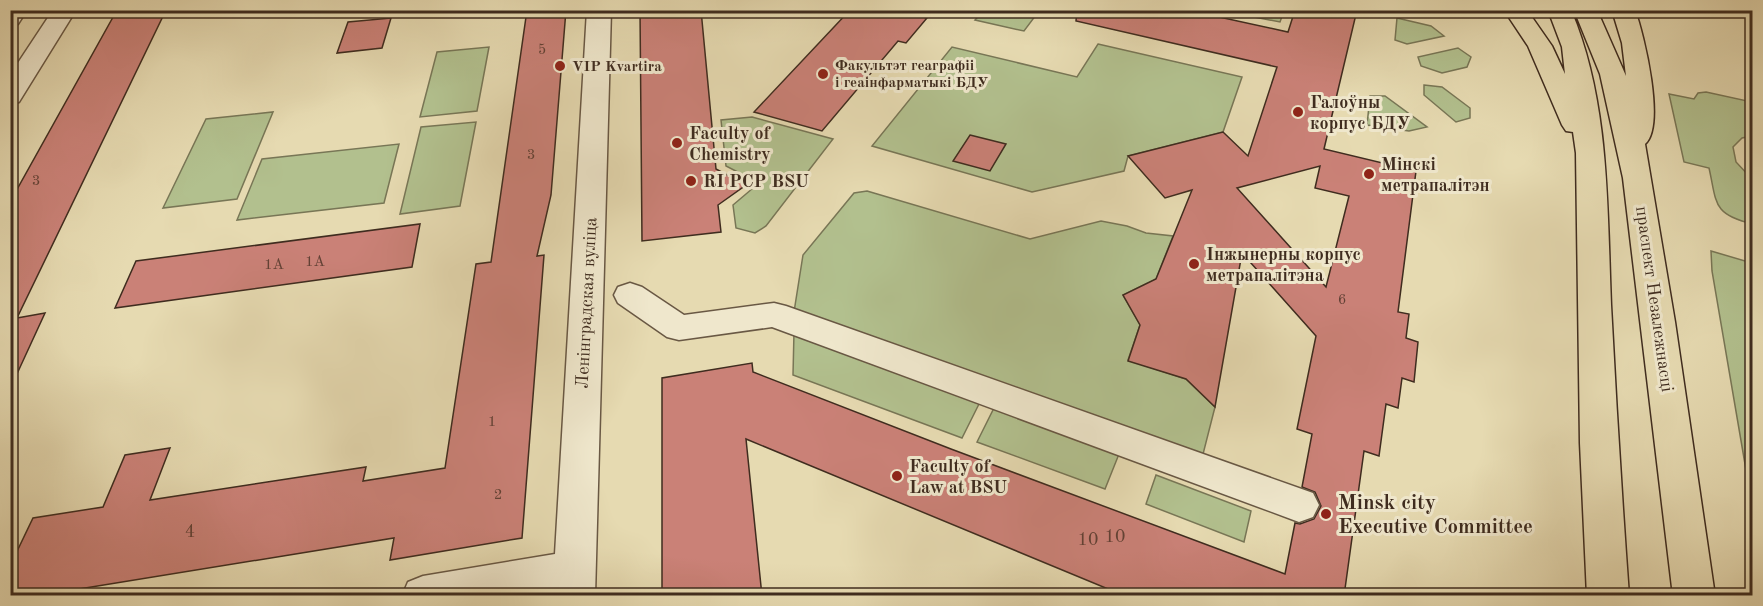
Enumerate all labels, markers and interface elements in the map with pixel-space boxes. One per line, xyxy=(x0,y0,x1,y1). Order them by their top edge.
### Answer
house number: 5 xyxy=(538,43,546,57)
marker: VIP Kvartira xyxy=(553,59,567,73)
place label: Факультэт геаграфіі і геаінфарматыкі БДУ xyxy=(835,59,989,91)
place label: VIP Kvartira xyxy=(572,60,662,75)
marker: Факультэт геаграфіі і геаінфарматыкі БДУ xyxy=(816,67,830,81)
place label: Галоўны корпус БДУ xyxy=(1310,94,1410,133)
marker: Галоўны корпус БДУ xyxy=(1291,105,1305,119)
place label: Faculty of Chemistry xyxy=(689,125,772,164)
marker: Faculty of Chemistry xyxy=(670,136,684,150)
house number: 3 xyxy=(527,148,535,163)
place label: Мінскі метрапалітэн xyxy=(1381,156,1490,195)
marker: Мінскі метрапалітэн xyxy=(1362,167,1376,181)
place label: RI PCP BSU xyxy=(703,173,809,191)
house number: 3 xyxy=(32,174,40,189)
marker: RI PCP BSU xyxy=(684,174,698,188)
street label: праспект Незалежнасці xyxy=(1632,205,1676,393)
street label: Ленінградская вуліца xyxy=(574,217,600,389)
place label: Інжынерны корпус метрапалітэна xyxy=(1206,246,1361,285)
house number: 1А xyxy=(305,255,326,270)
marker: Інжынерны корпус метрапалітэна xyxy=(1187,257,1201,271)
house number: 1А xyxy=(264,258,285,273)
house number: 6 xyxy=(1338,293,1346,308)
house number: 1 xyxy=(488,415,496,430)
place label: Faculty of Law at BSU xyxy=(909,458,1007,497)
marker: Faculty of Law at BSU xyxy=(890,469,904,483)
house number: 2 xyxy=(494,488,502,503)
place label: Minsk city Executive Committee xyxy=(1338,493,1533,538)
marker: Minsk city Executive Committee xyxy=(1319,507,1333,521)
house number: 4 xyxy=(185,523,195,541)
house number: 10 xyxy=(1105,528,1125,546)
house number: 10 xyxy=(1078,531,1098,549)

